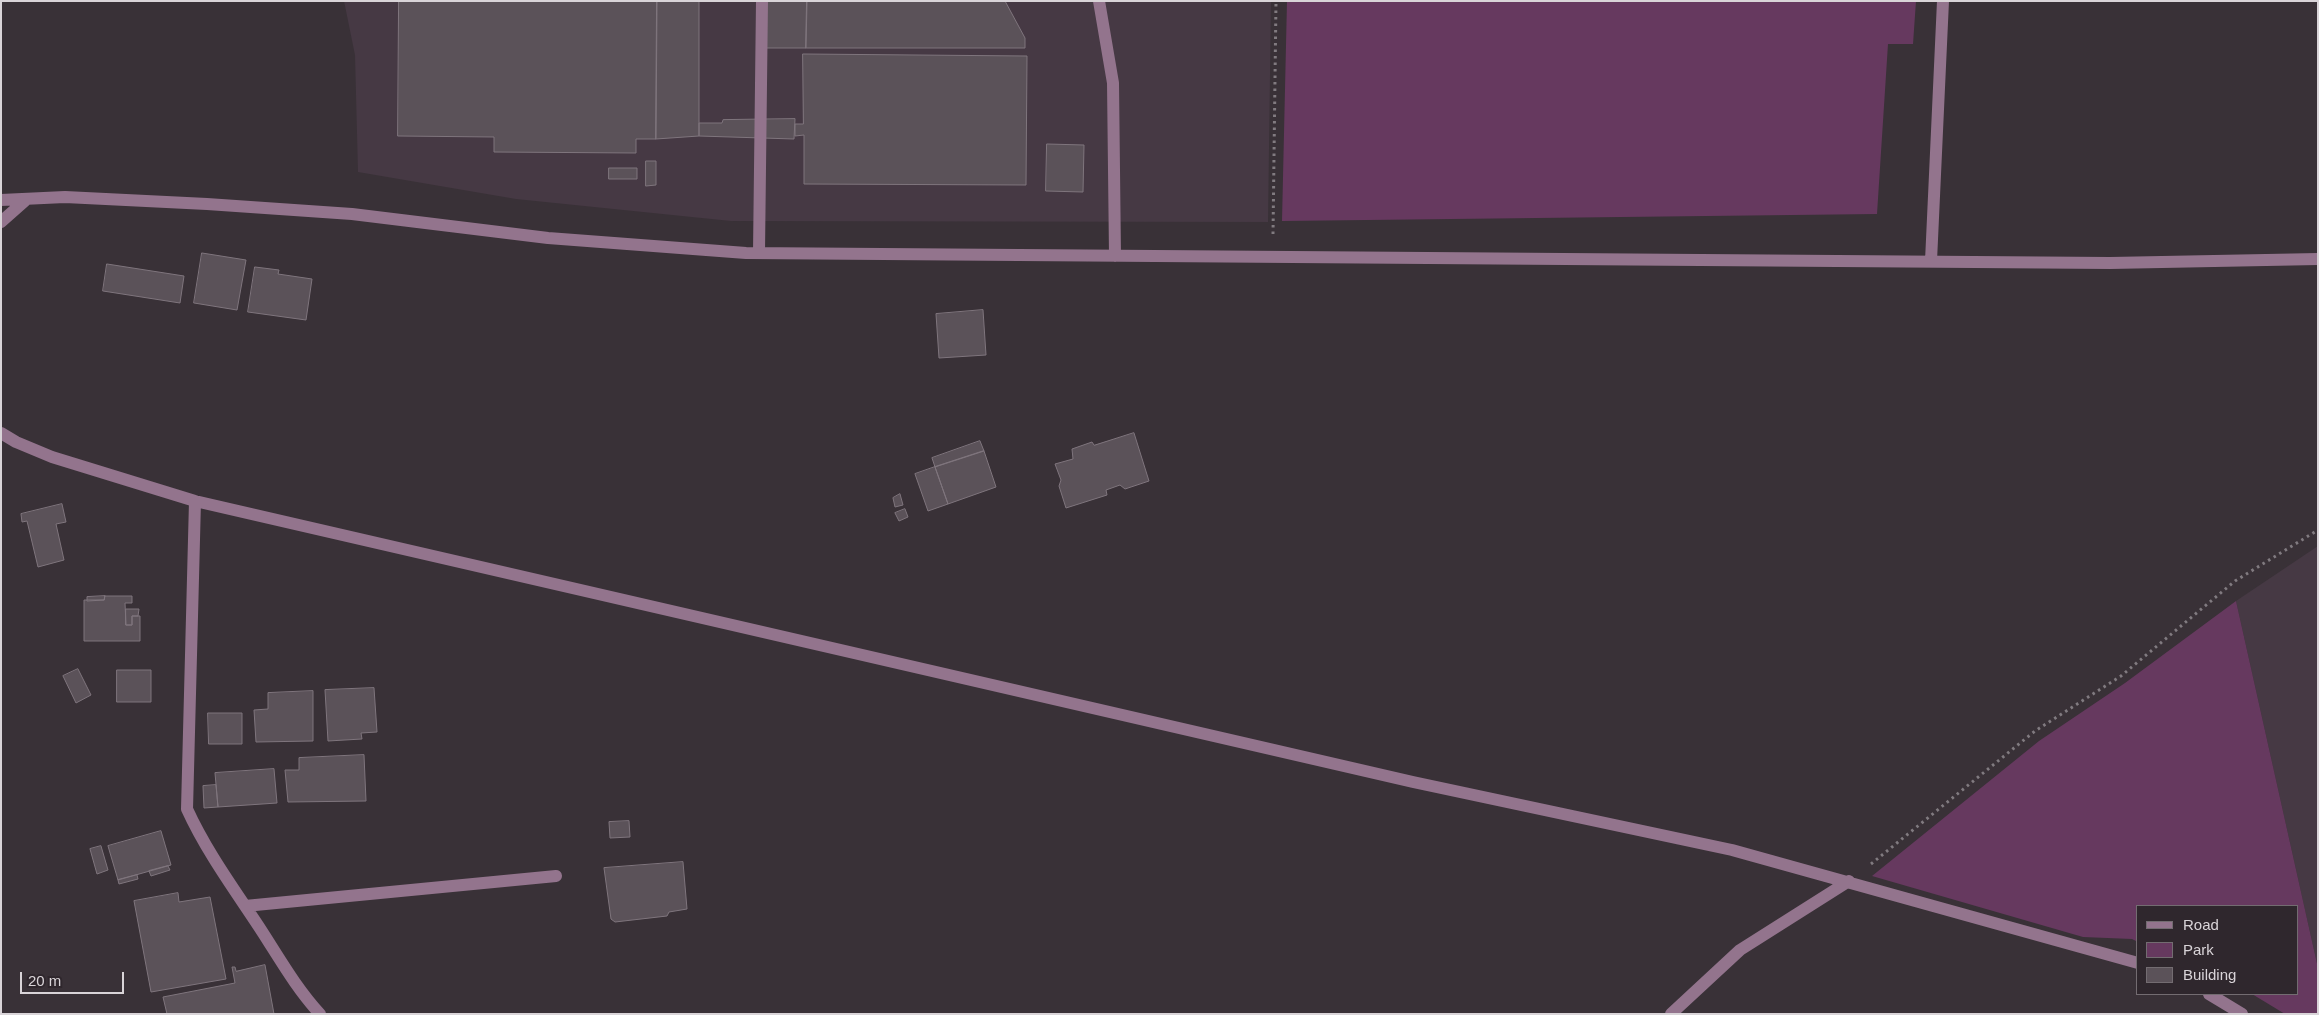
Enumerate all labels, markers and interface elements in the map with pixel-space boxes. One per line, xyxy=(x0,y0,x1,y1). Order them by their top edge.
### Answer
legend xyxy=(2136,905,2299,995)
text: Road xyxy=(2183,916,2219,933)
text: Park xyxy=(2183,941,2214,958)
scale bar xyxy=(22,962,126,994)
text: Building xyxy=(2183,966,2236,983)
text: 20 m xyxy=(28,972,61,989)

